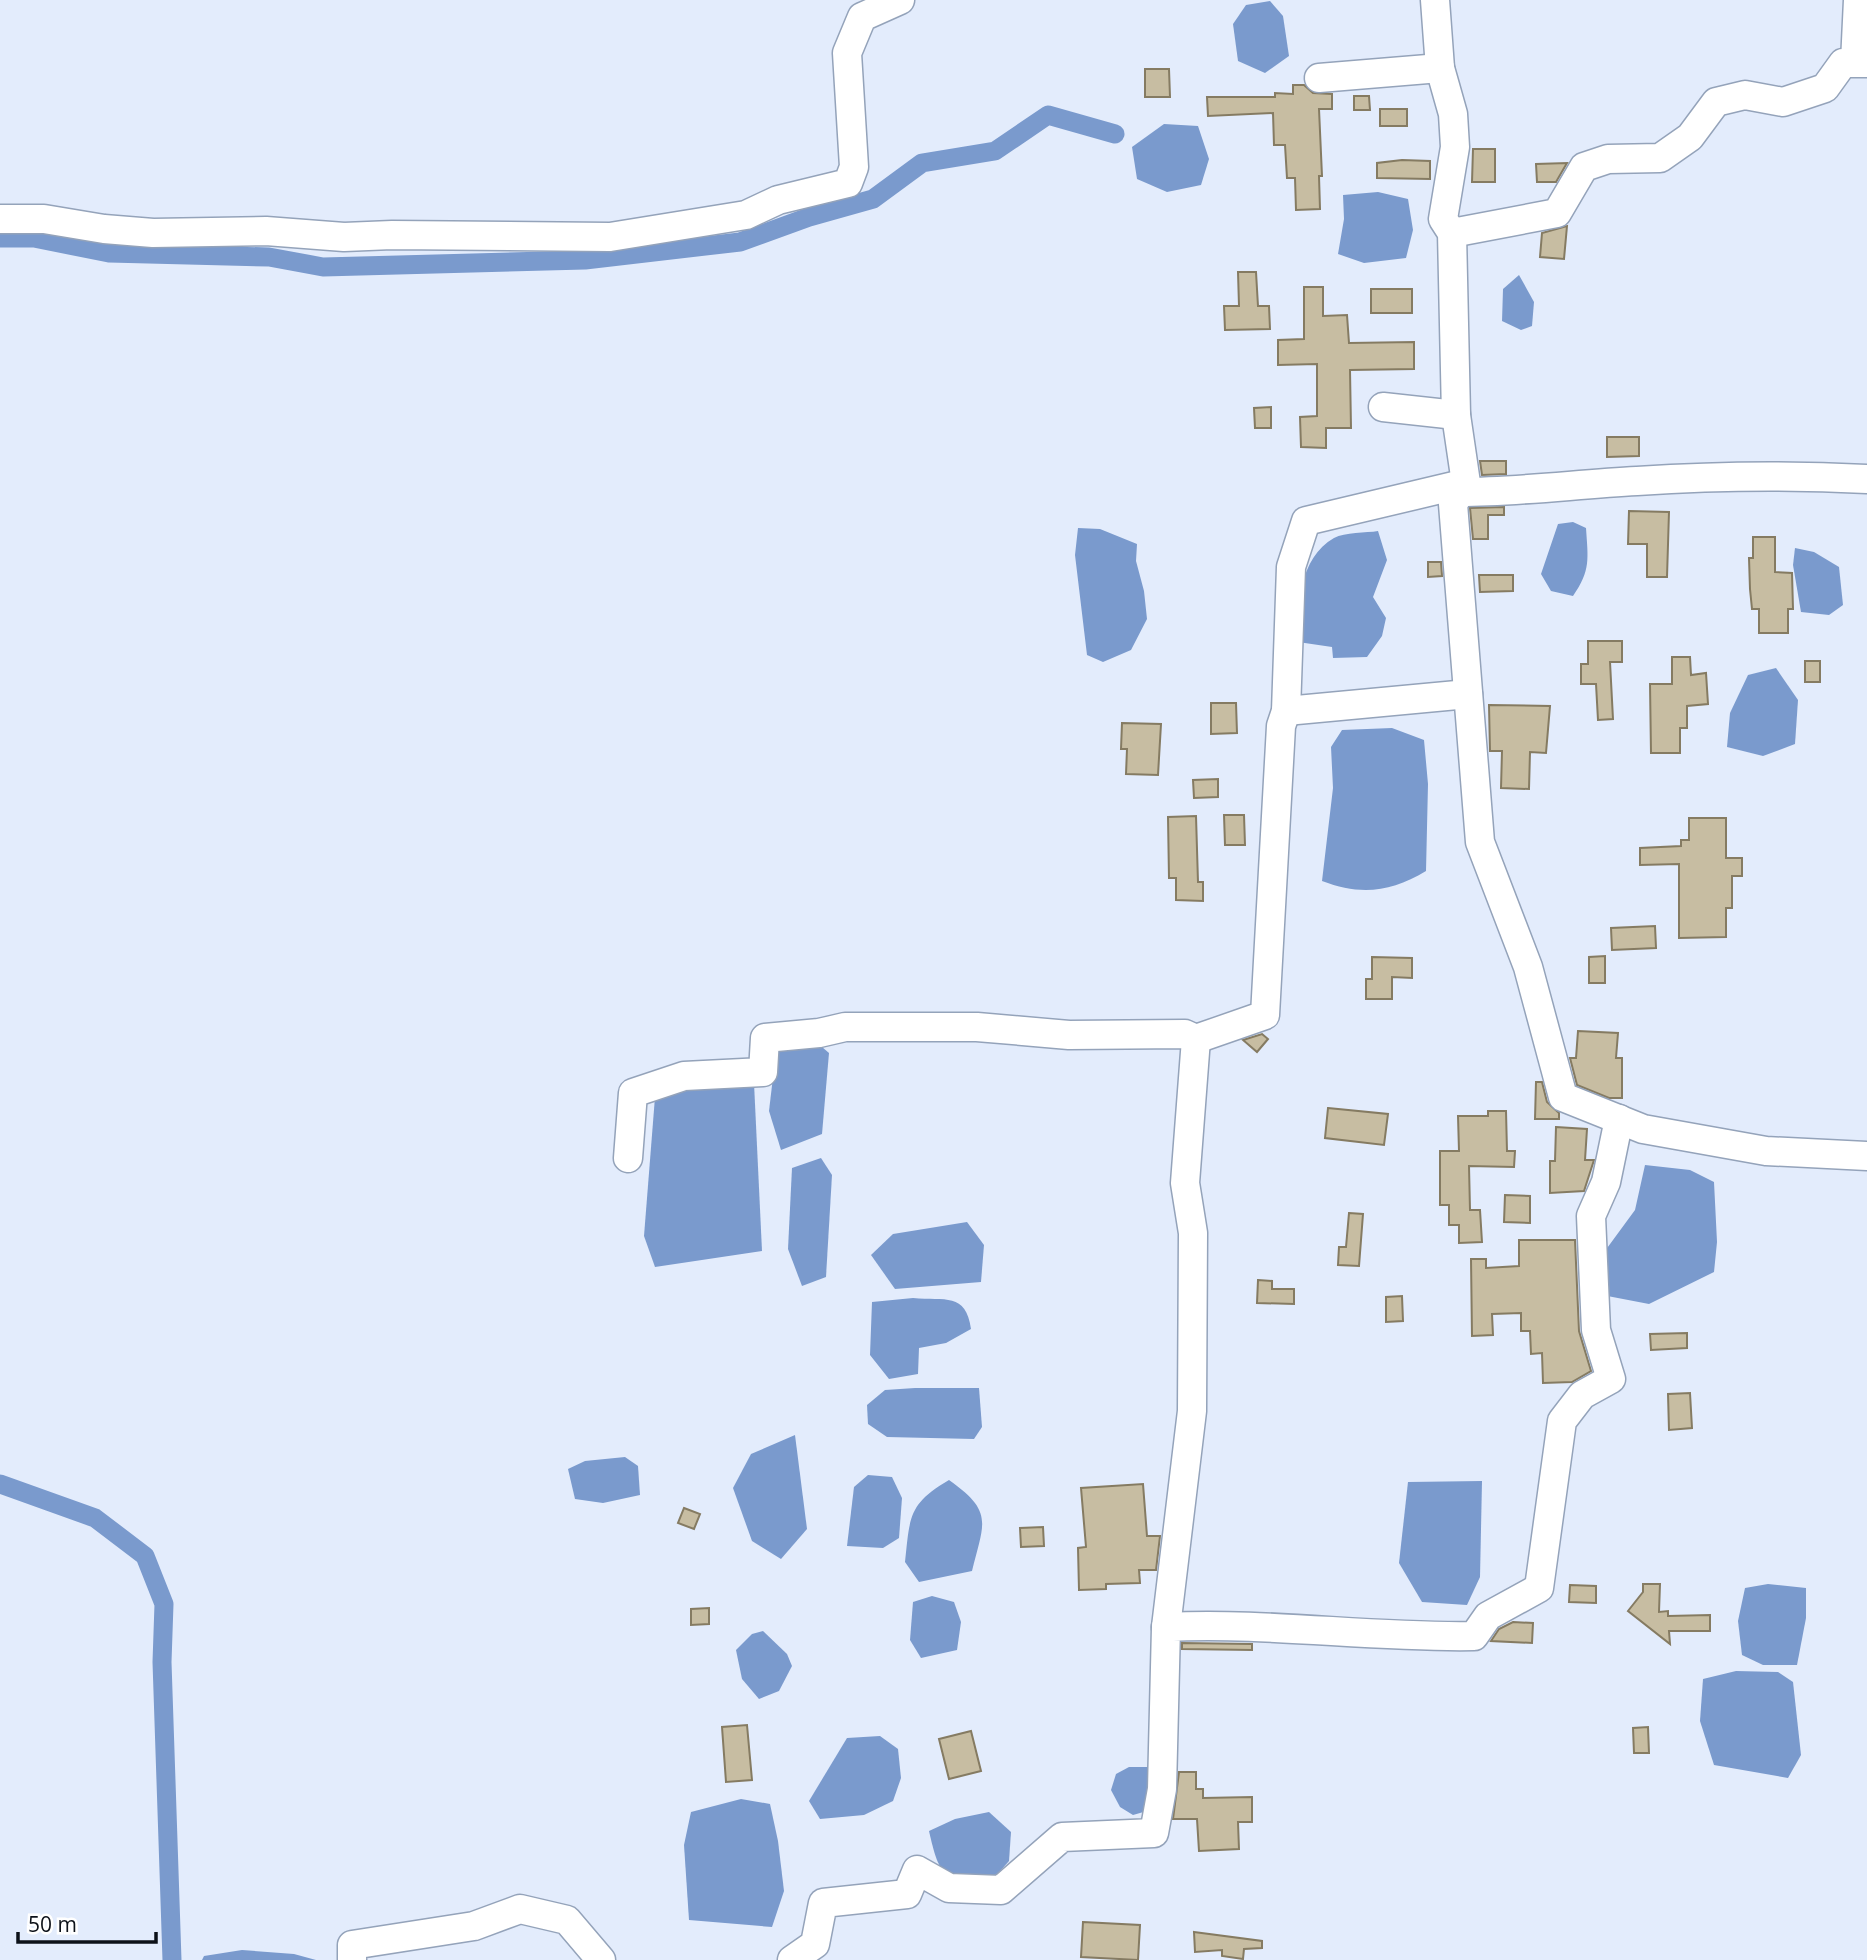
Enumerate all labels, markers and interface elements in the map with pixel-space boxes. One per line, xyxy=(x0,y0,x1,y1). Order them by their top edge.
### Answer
scale bar xyxy=(18,1900,156,1944)
text: 50 m xyxy=(28,1910,77,1938)

